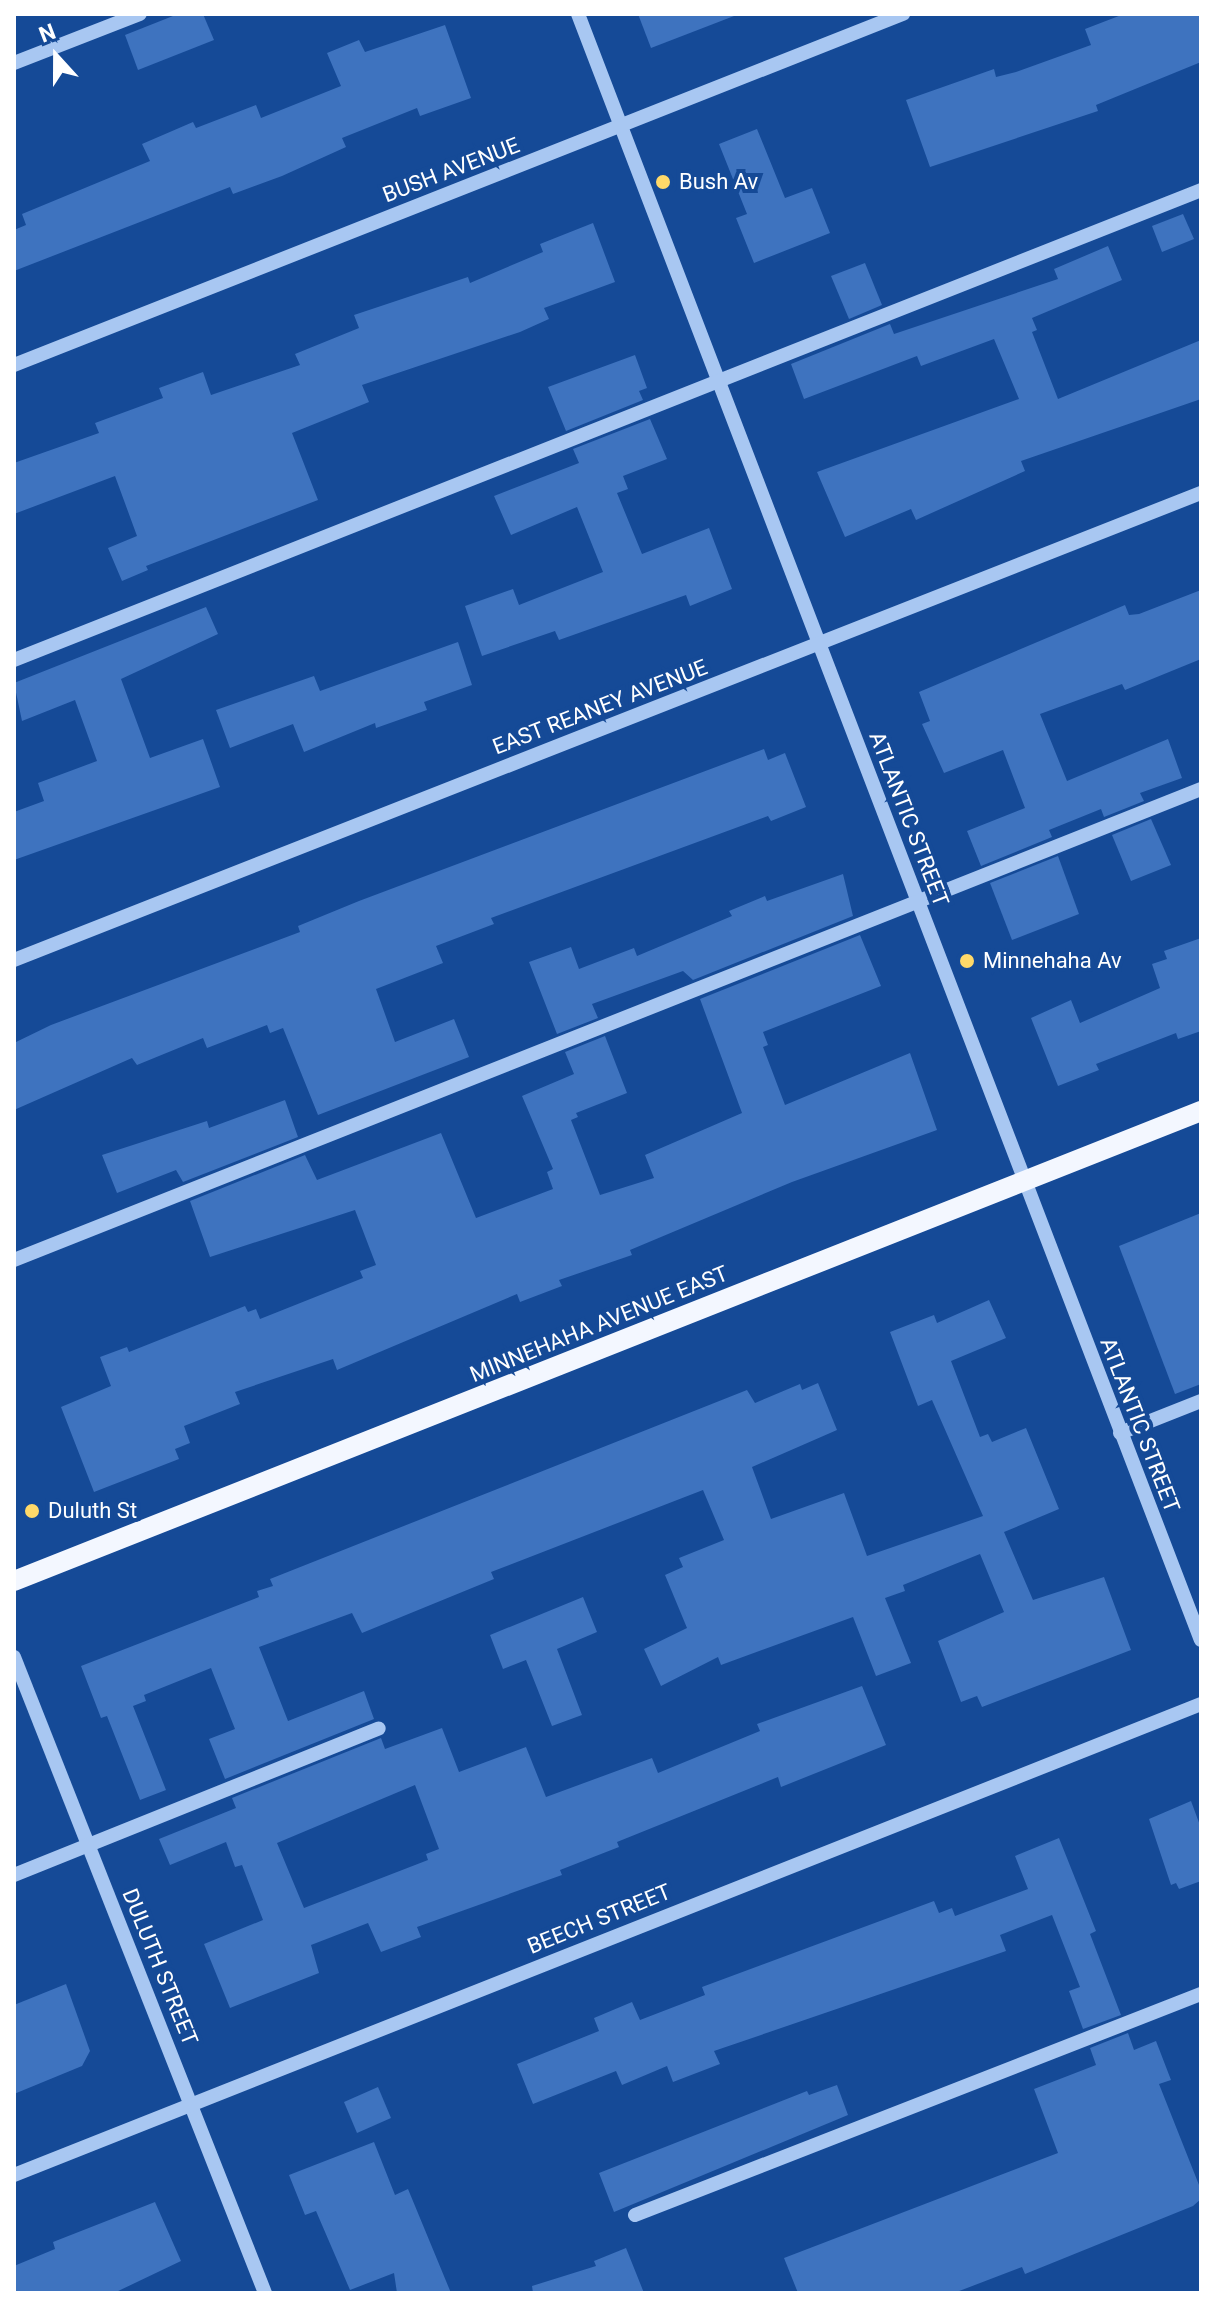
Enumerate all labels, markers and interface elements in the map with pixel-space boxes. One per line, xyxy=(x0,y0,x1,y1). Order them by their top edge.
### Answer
north arrow xyxy=(16,16,96,96)
text: N xyxy=(35,19,59,48)
street label: BUSH AVENUE xyxy=(379,132,523,208)
place label: Bush Av xyxy=(679,169,758,195)
marker: Bush Av xyxy=(654,173,672,191)
street label: EAST REANEY AVENUE xyxy=(489,654,711,760)
street label: ATLANTIC STREET xyxy=(864,728,954,910)
place label: Minnehaha Av xyxy=(983,948,1122,974)
marker: Minnehaha Av xyxy=(958,952,976,970)
street label: MINNEHAHA AVENUE EAST xyxy=(466,1260,732,1388)
street label: ATLANTIC STREET xyxy=(1095,1334,1185,1516)
place label: Duluth St xyxy=(48,1498,137,1524)
marker: Duluth St xyxy=(23,1502,41,1520)
street label: BEECH STREET xyxy=(523,1878,675,1960)
street label: DULUTH STREET xyxy=(117,1885,203,2049)

